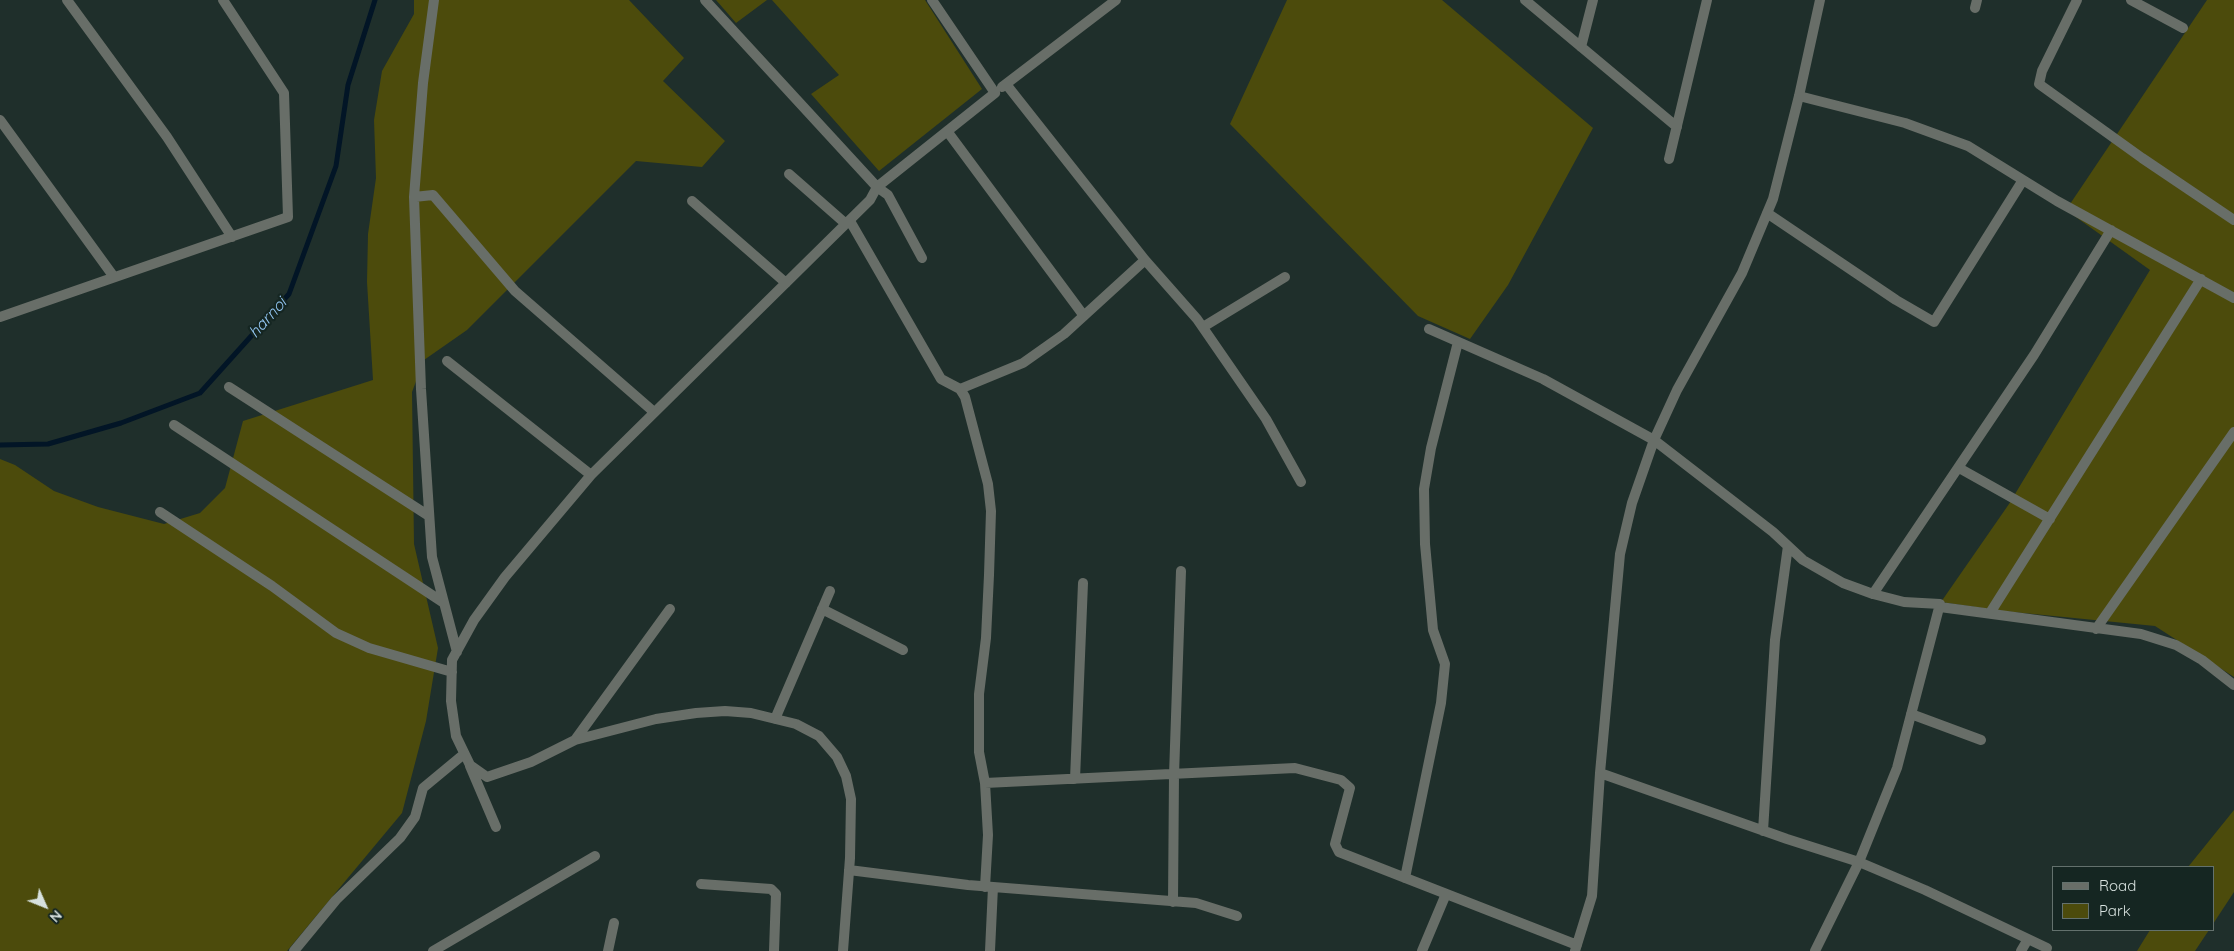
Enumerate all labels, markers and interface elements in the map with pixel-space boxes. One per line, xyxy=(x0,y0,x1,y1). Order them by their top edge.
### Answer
water label: harnoi xyxy=(245,294,291,342)
legend xyxy=(2052,866,2214,931)
text: Road xyxy=(2099,876,2136,895)
north arrow xyxy=(20,881,70,931)
text: Park xyxy=(2099,901,2131,920)
text: N xyxy=(46,906,66,926)

